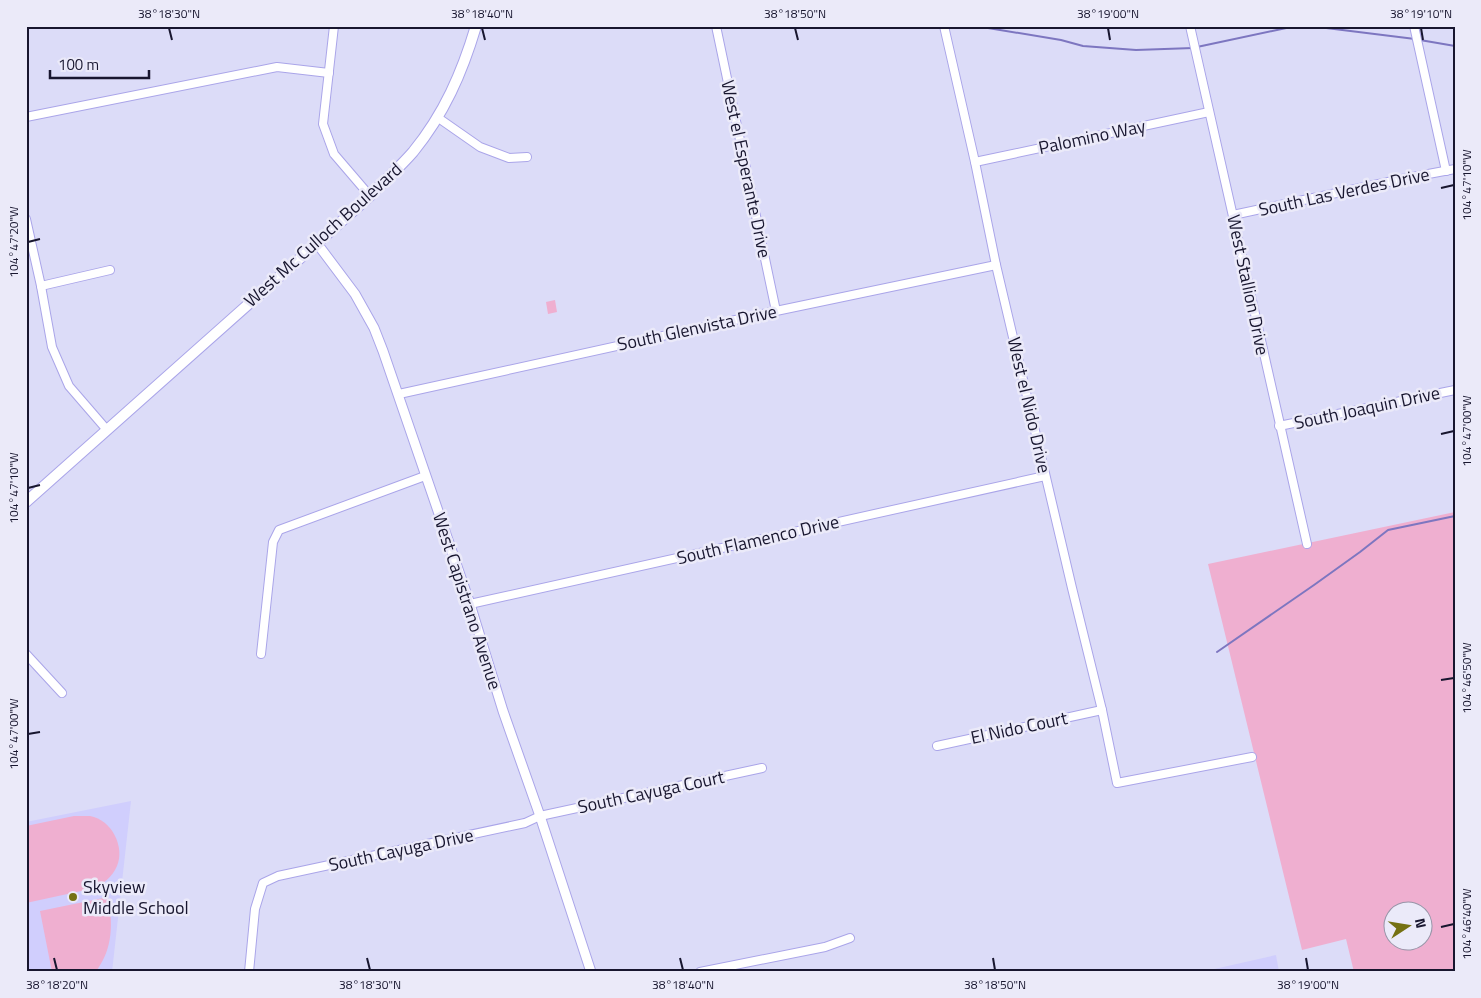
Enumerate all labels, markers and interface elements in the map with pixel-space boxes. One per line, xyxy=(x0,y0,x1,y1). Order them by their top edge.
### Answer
text: 38°18'30"N xyxy=(138,4,200,23)
text: 38°18'40"N xyxy=(451,4,513,23)
text: 38°18'50"N xyxy=(764,4,826,23)
text: 38°19'00"N xyxy=(1077,4,1139,23)
text: 38°19'10"N xyxy=(1390,4,1452,23)
scale bar xyxy=(50,48,149,80)
text: 100 m xyxy=(58,53,99,76)
street label: West el Esperante Drive xyxy=(714,78,779,260)
street label: Palomino Way xyxy=(1036,112,1148,161)
text: 104°47'10"W xyxy=(1457,149,1476,221)
street label: West Mc Culloch Boulevard xyxy=(237,156,408,313)
street label: South Las Verdes Drive xyxy=(1256,160,1432,223)
text: 104°47'20"W xyxy=(4,206,23,278)
street label: West Stallion Drive xyxy=(1220,212,1277,358)
street label: South Glenvista Drive xyxy=(615,297,779,358)
street label: West el Nido Drive xyxy=(1001,334,1058,476)
street label: South Joaquin Drive xyxy=(1292,379,1442,436)
text: 104°47'00"W xyxy=(1457,395,1476,467)
text: 104°47'10"W xyxy=(4,452,23,524)
street label: South Flamenco Drive xyxy=(674,508,842,571)
street label: West Capistrano Avenue xyxy=(426,509,509,693)
text: 104°46'50"W xyxy=(1457,642,1476,714)
text: 104°47'00"W xyxy=(4,698,23,770)
street label: El Nido Court xyxy=(968,704,1070,751)
street label: South Cayuga Court xyxy=(575,763,727,820)
street label: South Cayuga Drive xyxy=(326,821,476,878)
place label: Skyview Middle School xyxy=(83,873,189,921)
text: 104°46'40"W xyxy=(1457,888,1476,960)
marker: Skyview Middle School xyxy=(67,891,79,903)
north arrow xyxy=(1384,900,1434,950)
text: N xyxy=(1410,916,1432,930)
text: 38°18'20"N xyxy=(26,975,88,994)
text: 38°18'30"N xyxy=(339,975,401,994)
text: 38°18'40"N xyxy=(652,975,714,994)
text: 38°18'50"N xyxy=(964,975,1026,994)
text: 38°19'00"N xyxy=(1277,975,1339,994)

